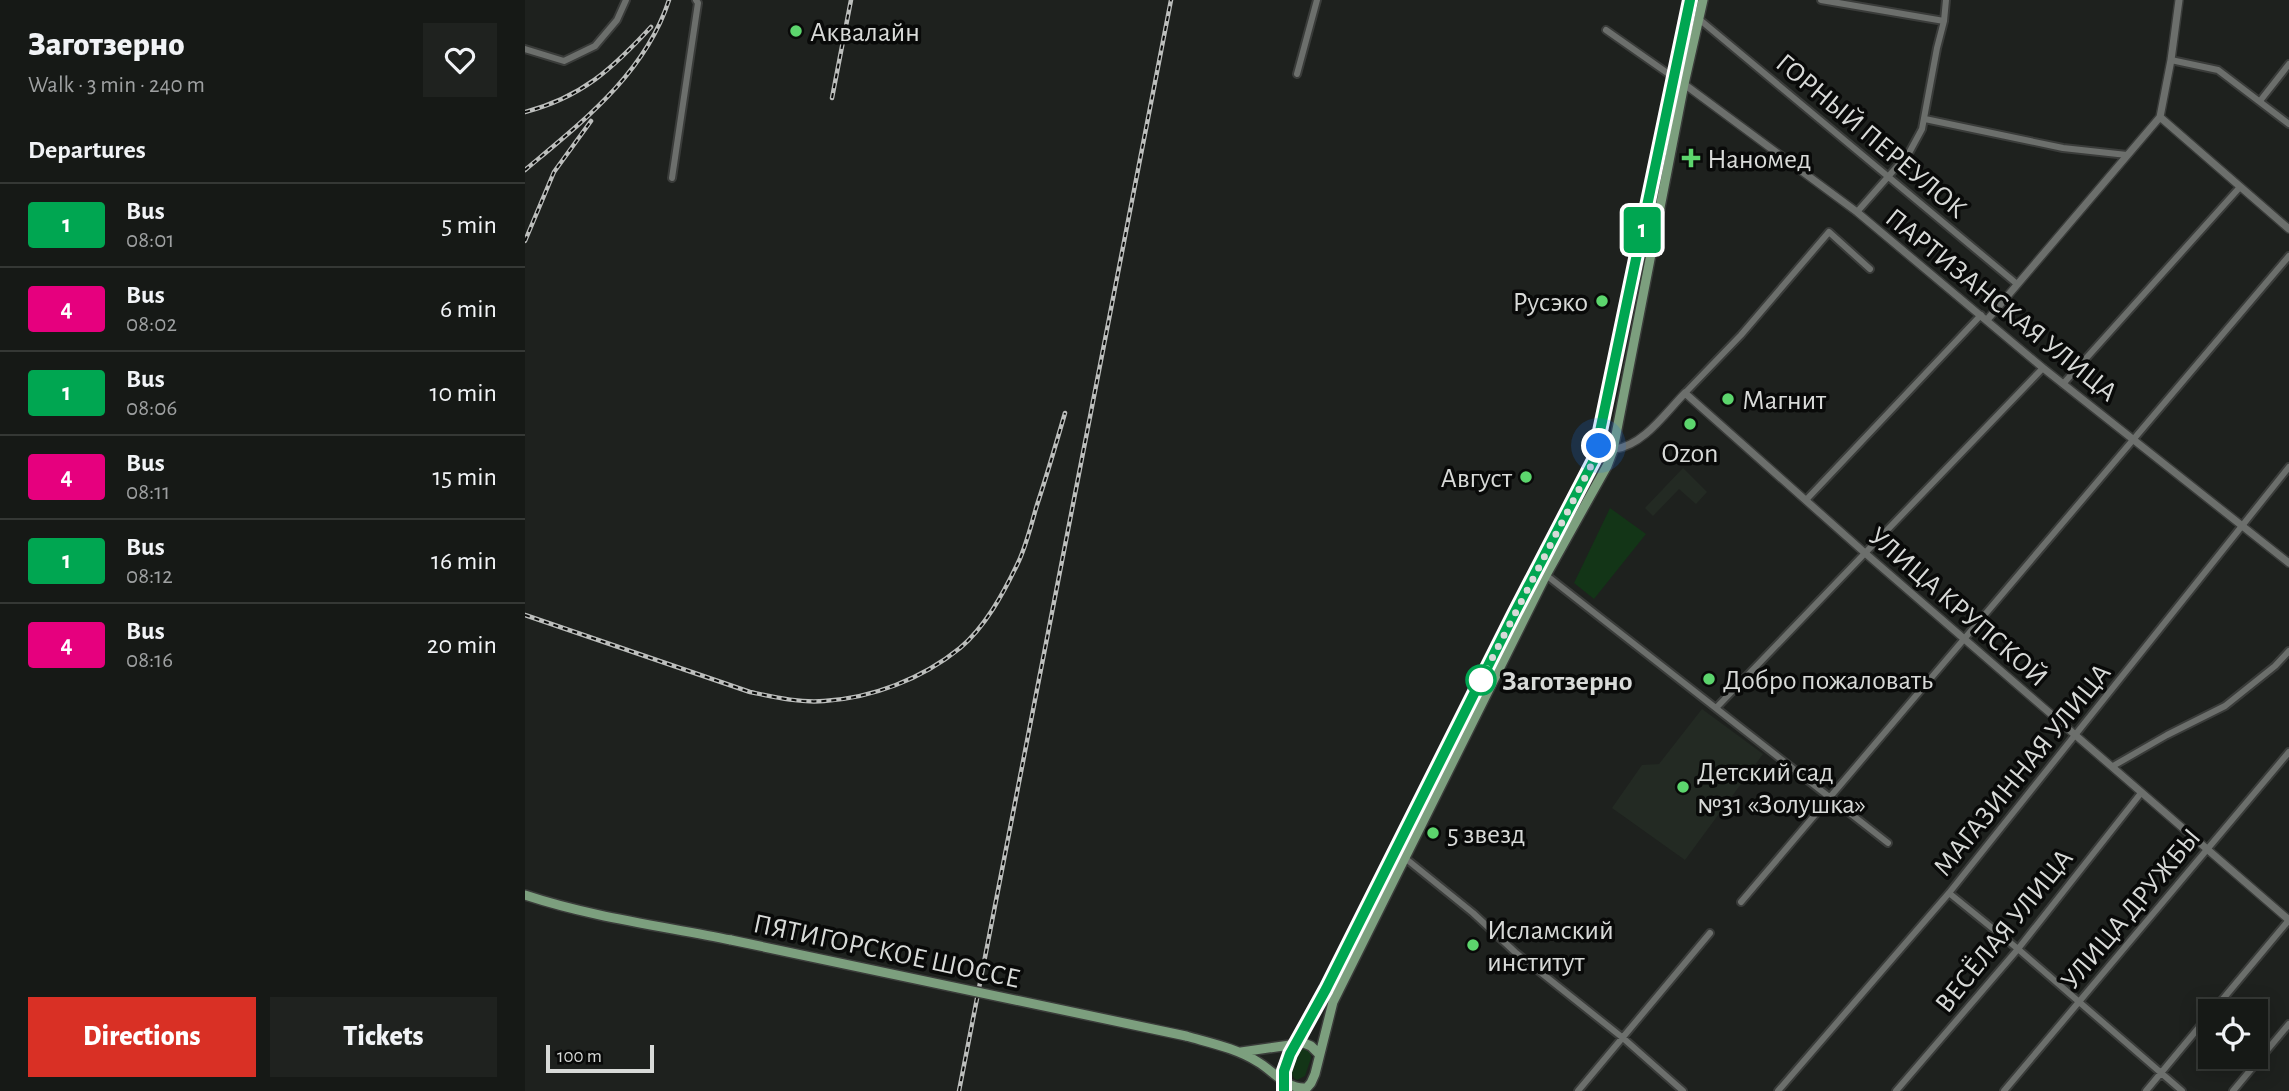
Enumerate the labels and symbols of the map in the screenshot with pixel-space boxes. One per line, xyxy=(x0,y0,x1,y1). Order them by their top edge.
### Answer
place label: Аквалайн xyxy=(810,19,920,47)
marker: Аквалайн xyxy=(788,23,804,39)
street label: ГОРНЫЙ ПЕРЕУЛОК xyxy=(1770,48,1972,224)
place label: Наномед xyxy=(1707,146,1811,174)
marker: Наномед xyxy=(1681,148,1701,168)
street label: ПАРТИЗАНСКАЯ УЛИЦА xyxy=(1880,204,2122,407)
line badge: 1 xyxy=(1619,207,1665,253)
place label: Русэко xyxy=(1512,289,1588,317)
marker: Русэко xyxy=(1594,293,1610,309)
place label: Магнит xyxy=(1742,387,1827,415)
marker: Магнит xyxy=(1720,391,1736,407)
marker: Ozon xyxy=(1682,416,1698,432)
your location xyxy=(1581,428,1616,463)
place label: Ozon xyxy=(1662,440,1718,468)
place label: Август xyxy=(1440,465,1513,493)
marker: Август xyxy=(1518,469,1534,485)
street label: УЛИЦА КРУПСКОЙ xyxy=(1863,522,2053,693)
street label: МАГАЗИННАЯ УЛИЦА xyxy=(1929,659,2117,882)
marker: Заготзерно xyxy=(1466,665,1496,695)
place label: Добро пожаловать xyxy=(1723,667,1933,695)
place label: Заготзерно xyxy=(1502,668,1632,696)
marker: Добро пожаловать xyxy=(1701,671,1717,687)
place label: Детский сад №31 «Золушка» xyxy=(1697,759,1866,819)
marker: Детский сад №31 «Золушка» xyxy=(1675,779,1691,795)
place label: 5 звезд xyxy=(1447,821,1525,849)
street label: УЛИЦА ДРУЖБЫ xyxy=(2056,824,2207,995)
marker: 5 звезд xyxy=(1425,825,1441,841)
street label: ВЕСЁЛАЯ УЛИЦА xyxy=(1929,843,2079,1018)
street label: ПЯТИГОРСКОЕ ШОССЕ xyxy=(751,910,1023,994)
place label: Исламский институт xyxy=(1487,917,1614,977)
marker: Исламский институт xyxy=(1465,937,1481,953)
scale bar xyxy=(546,1042,655,1074)

